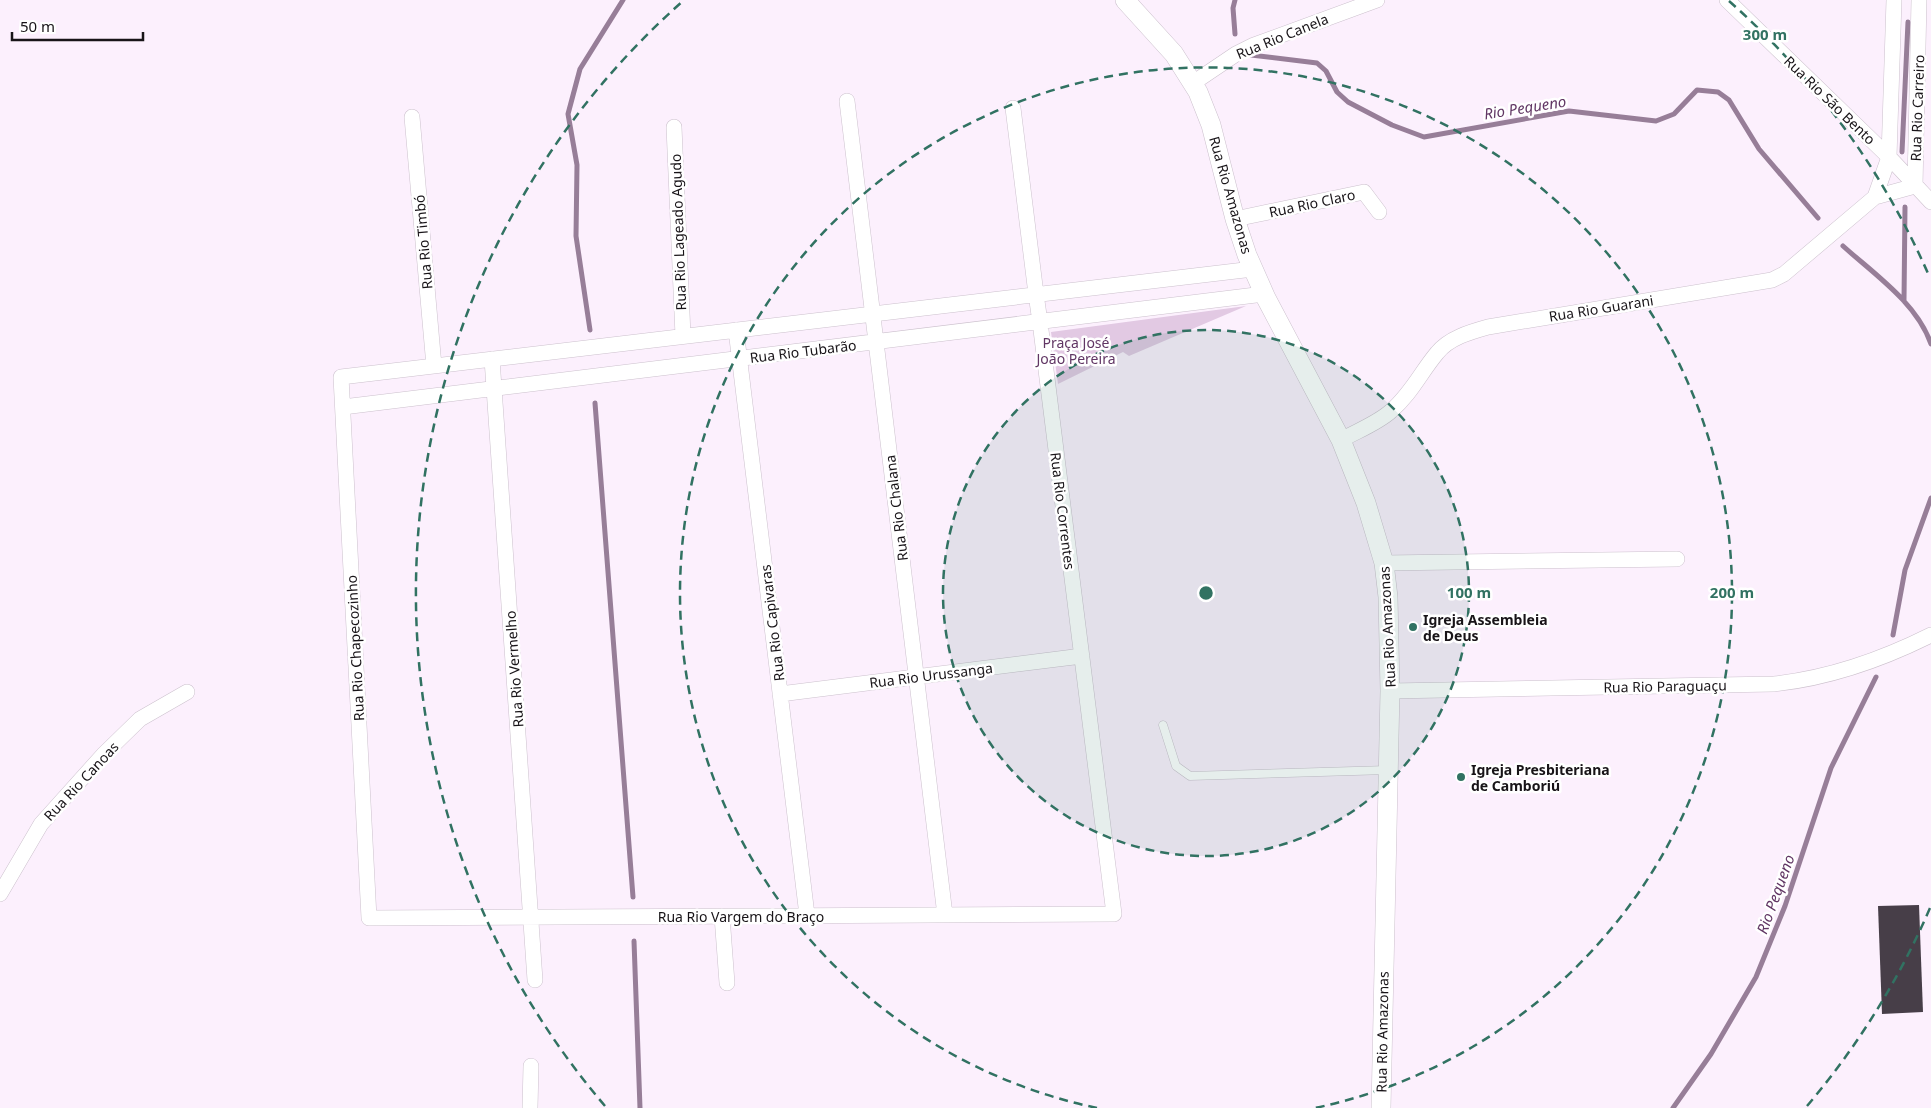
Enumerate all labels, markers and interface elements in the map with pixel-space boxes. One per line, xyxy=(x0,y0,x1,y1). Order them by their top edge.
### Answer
street label: Rua Rio Canela xyxy=(1233,9,1331,63)
scale bar xyxy=(12,10,144,42)
text: 50 m xyxy=(20,16,55,36)
text: 300 m xyxy=(1743,24,1787,44)
street label: Rua Rio São Bento xyxy=(1780,51,1880,149)
street label: Rua Rio Carreiro xyxy=(1906,54,1928,162)
water label: Rio Pequeno xyxy=(1483,91,1567,123)
street label: Rua Rio Amazonas xyxy=(1205,134,1257,256)
street label: Rua Rio Lageado Agudo xyxy=(666,153,690,311)
street label: Rua Rio Claro xyxy=(1267,185,1357,221)
street label: Rua Rio Timbó xyxy=(409,194,437,290)
street label: Rua Rio Guarani xyxy=(1547,290,1655,326)
park label: Praça José João Pereira xyxy=(1035,333,1116,368)
street label: Rua Rio Tubarão xyxy=(749,335,857,367)
street label: Rua Rio Correntes xyxy=(1046,451,1080,571)
street label: Rua Rio Chalana xyxy=(880,454,912,562)
street label: Rua Rio Capivaras xyxy=(755,563,789,682)
street label: Rua Rio Amazonas xyxy=(1374,566,1400,688)
street label: Rua Rio Chapecozinho xyxy=(342,575,368,721)
text: 100 m xyxy=(1447,582,1491,602)
text: 200 m xyxy=(1710,582,1754,602)
centre of rings xyxy=(1197,584,1215,602)
street label: Rua Rio Vermelho xyxy=(500,610,528,728)
place label: Igreja Assembleia de Deus xyxy=(1423,610,1548,645)
marker: Igreja Assembleia de Deus xyxy=(1407,621,1419,633)
street label: Rua Rio Urussanga xyxy=(868,658,994,692)
street label: Rua Rio Paraguaçu xyxy=(1603,675,1727,697)
street label: Rua Rio Canoas xyxy=(39,737,123,825)
place label: Igreja Presbiteriana de Camboriú xyxy=(1471,760,1610,795)
marker: Igreja Presbiteriana de Camboriú xyxy=(1455,771,1467,783)
water label: Rio Pequeno xyxy=(1751,852,1799,936)
street label: Rua Rio Vargem do Braço xyxy=(658,907,824,926)
street label: Rua Rio Amazonas xyxy=(1371,971,1393,1093)

